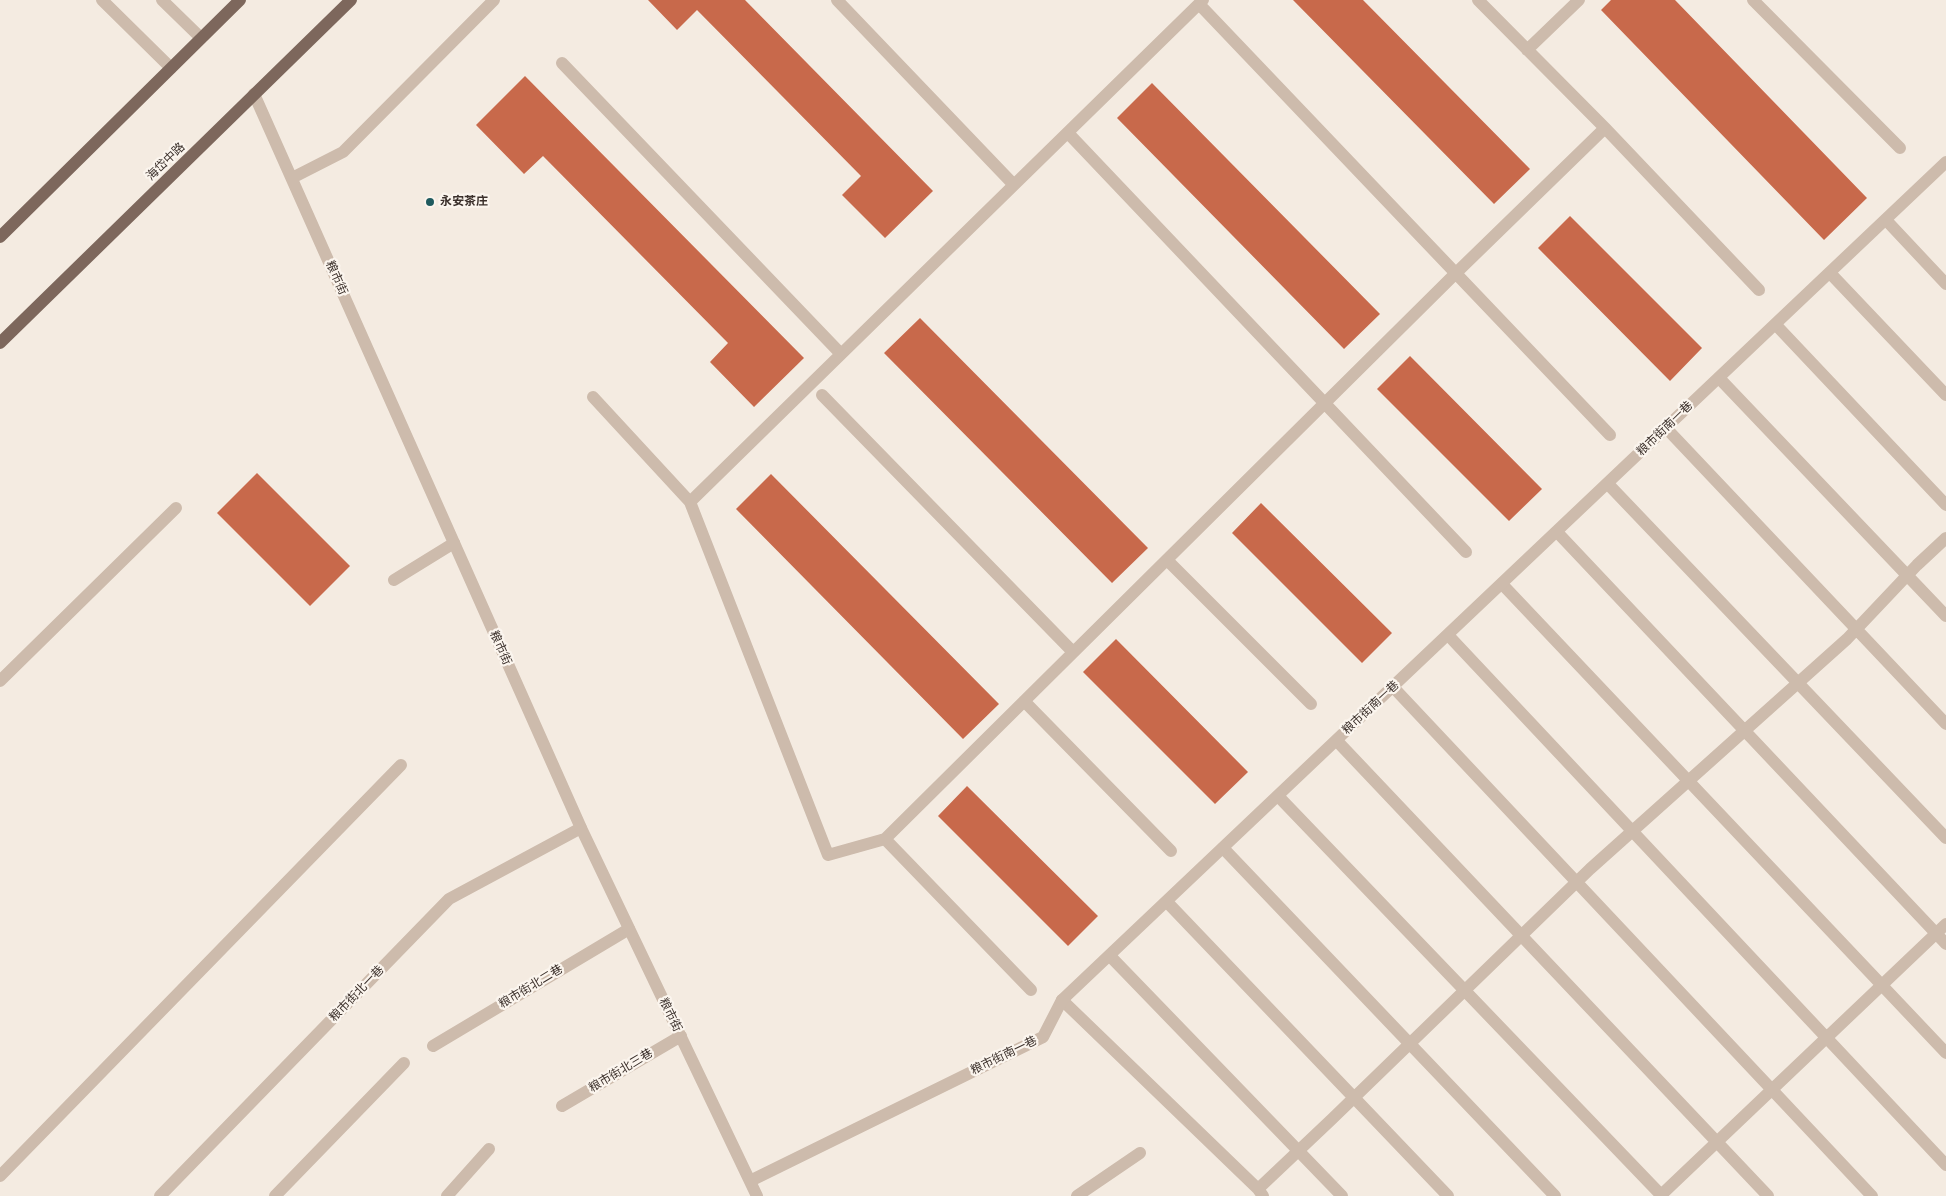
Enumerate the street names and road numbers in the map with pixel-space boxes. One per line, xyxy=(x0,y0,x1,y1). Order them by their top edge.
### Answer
street label: 海岱中路 xyxy=(144,140,188,184)
street label: 粮市街 xyxy=(322,259,350,297)
street label: 粮市街南一巷 xyxy=(1634,399,1696,459)
street label: 粮市街 xyxy=(486,629,514,667)
street label: 粮市街南一巷 xyxy=(1340,678,1402,738)
street label: 粮市街北二巷 xyxy=(496,962,566,1012)
street label: 粮市街北一巷 xyxy=(327,963,387,1025)
street label: 粮市街 xyxy=(656,996,684,1034)
street label: 粮市街南一巷 xyxy=(968,1034,1040,1078)
street label: 粮市街北三巷 xyxy=(586,1046,656,1096)

